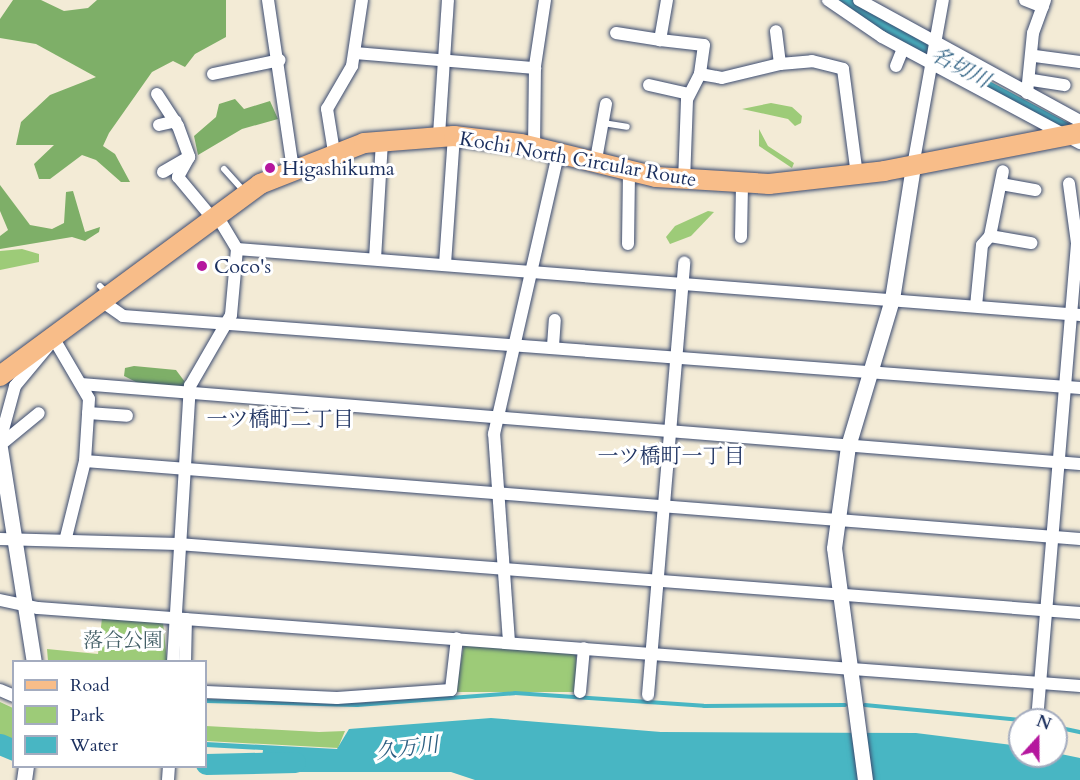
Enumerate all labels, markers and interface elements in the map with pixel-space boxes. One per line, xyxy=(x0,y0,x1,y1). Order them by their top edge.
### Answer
water label: 名切川 xyxy=(926,42,994,94)
street label: Kochi North Circular Route xyxy=(458,126,698,192)
place label: Higashikuma xyxy=(282,156,395,180)
marker: Higashikuma xyxy=(263,161,277,175)
place label: Coco's xyxy=(214,254,271,278)
marker: Coco's xyxy=(195,259,209,273)
district label: 一ツ橋町二丁目 xyxy=(207,407,353,433)
district label: 一ツ橋町一丁目 xyxy=(598,444,744,470)
park label: 落合公園 xyxy=(83,628,163,652)
legend xyxy=(12,660,207,768)
text: Road xyxy=(70,673,110,698)
text: Park xyxy=(70,703,105,728)
north arrow xyxy=(1008,708,1068,768)
text: N xyxy=(1033,710,1054,736)
text: Water xyxy=(70,733,118,758)
water label: 久万川 xyxy=(374,733,440,765)

